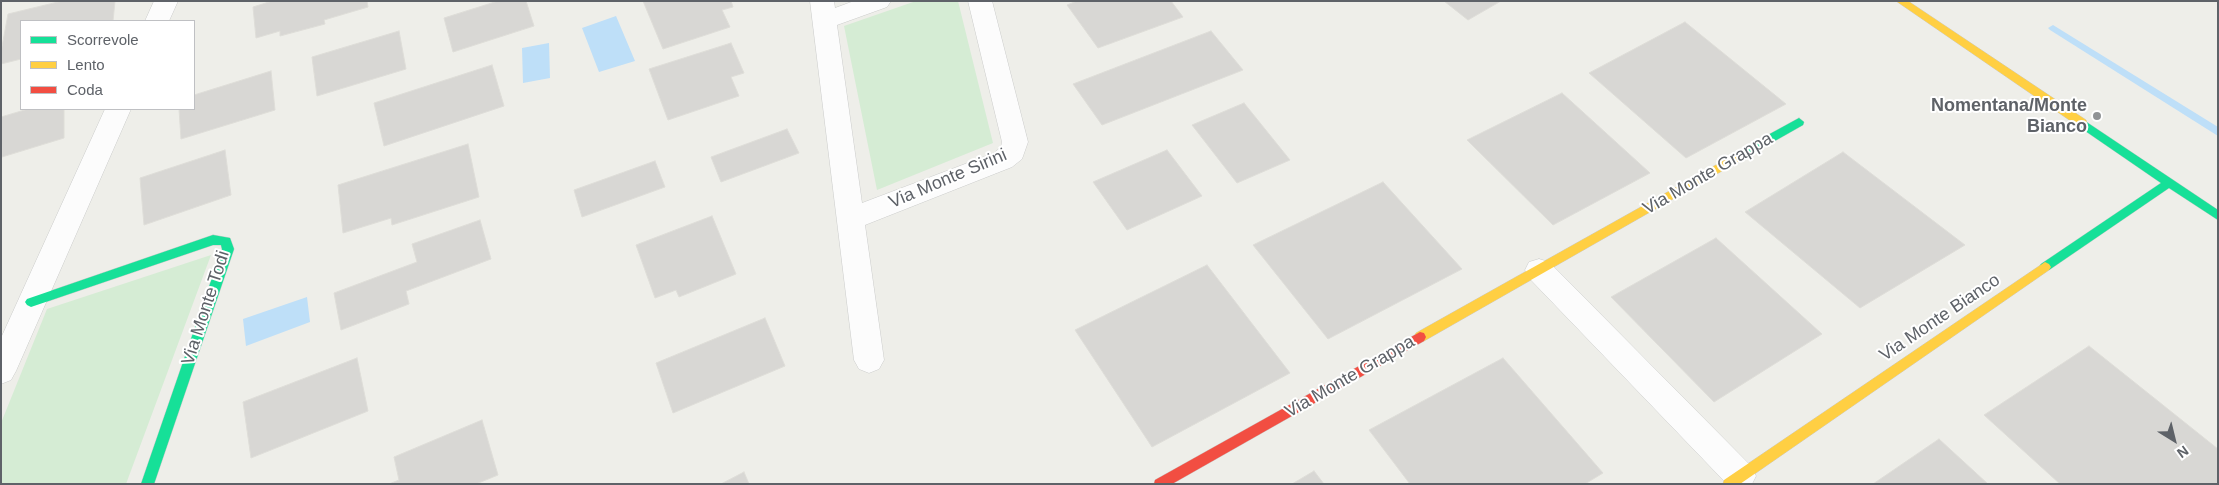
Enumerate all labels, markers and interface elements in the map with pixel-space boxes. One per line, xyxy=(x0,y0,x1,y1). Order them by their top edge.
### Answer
legend xyxy=(20,20,195,110)
text: Scorrevole xyxy=(67,31,139,48)
text: Lento xyxy=(67,56,105,73)
text: Coda xyxy=(67,81,103,98)
place label: Nomentana/Monte Bianco xyxy=(1931,95,2087,138)
marker: Nomentana/Monte Bianco xyxy=(2091,110,2103,122)
street label: Via Monte Grappa xyxy=(1639,128,1777,220)
street label: Via Monte Sirini xyxy=(886,144,1010,214)
street label: Via Monte Todi xyxy=(177,248,235,368)
street label: Via Monte Bianco xyxy=(1876,270,2004,366)
street label: Via Monte Grappa xyxy=(1281,331,1419,423)
north arrow xyxy=(2149,415,2199,465)
text: N xyxy=(2174,443,2192,462)

